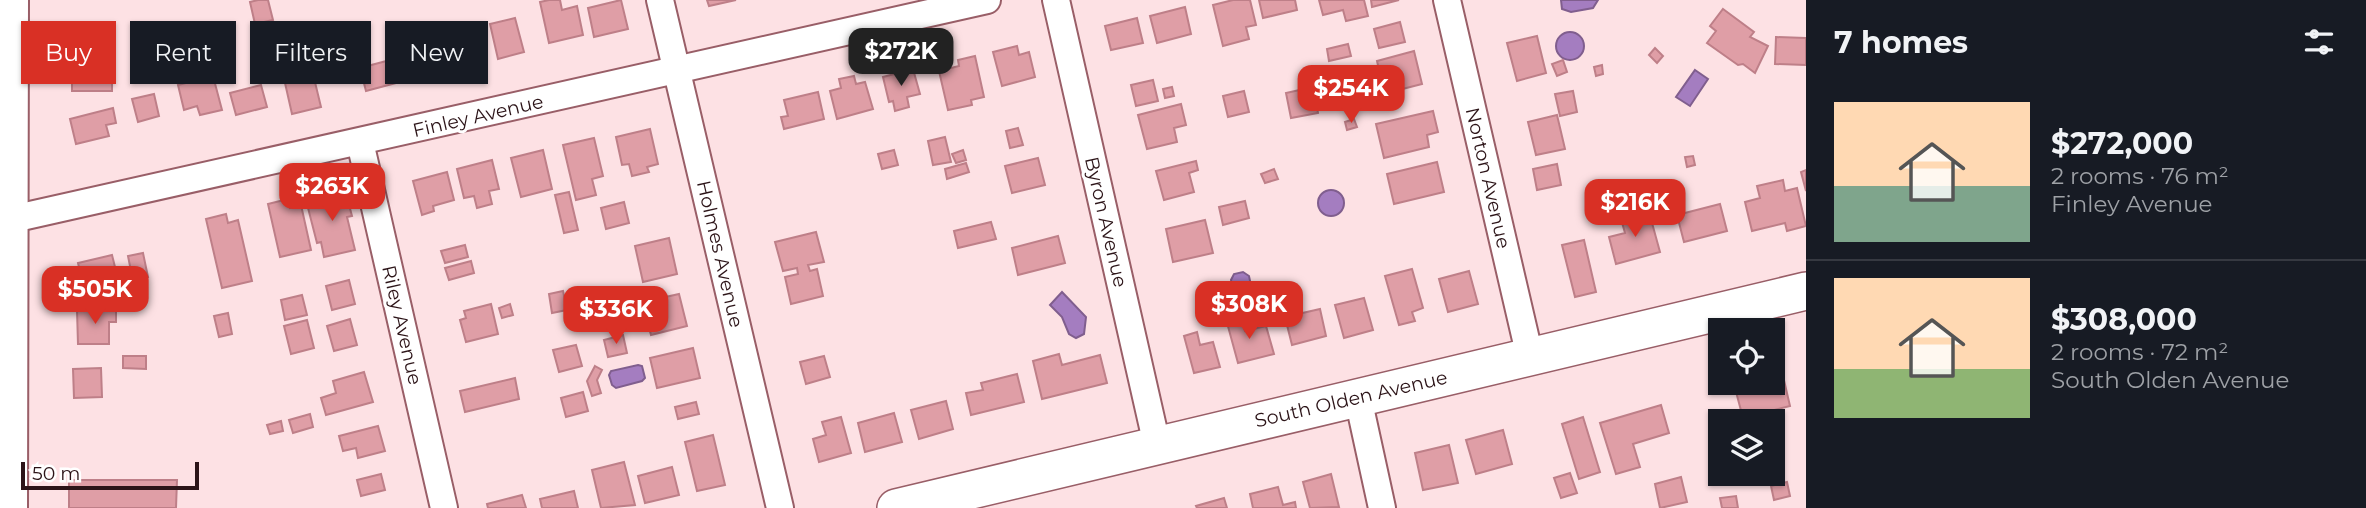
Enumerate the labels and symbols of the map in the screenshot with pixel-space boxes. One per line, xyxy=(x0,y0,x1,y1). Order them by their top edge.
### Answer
pin: $272K xyxy=(852,28,950,88)
pin: $254K xyxy=(1302,66,1400,125)
street label: Finley Avenue xyxy=(410,90,546,142)
street label: Norton Avenue xyxy=(1461,105,1515,251)
street label: Byron Avenue xyxy=(1080,154,1132,290)
pin: $263K xyxy=(283,164,381,223)
street label: Holmes Avenue xyxy=(692,178,748,330)
pin: $216K xyxy=(1586,180,1684,239)
street label: Riley Avenue xyxy=(377,263,427,387)
pin: $505K xyxy=(46,266,144,326)
pin: $308K xyxy=(1200,282,1298,341)
pin: $336K xyxy=(567,286,665,346)
street label: South Olden Avenue xyxy=(1253,366,1449,432)
scale bar xyxy=(21,459,200,491)

